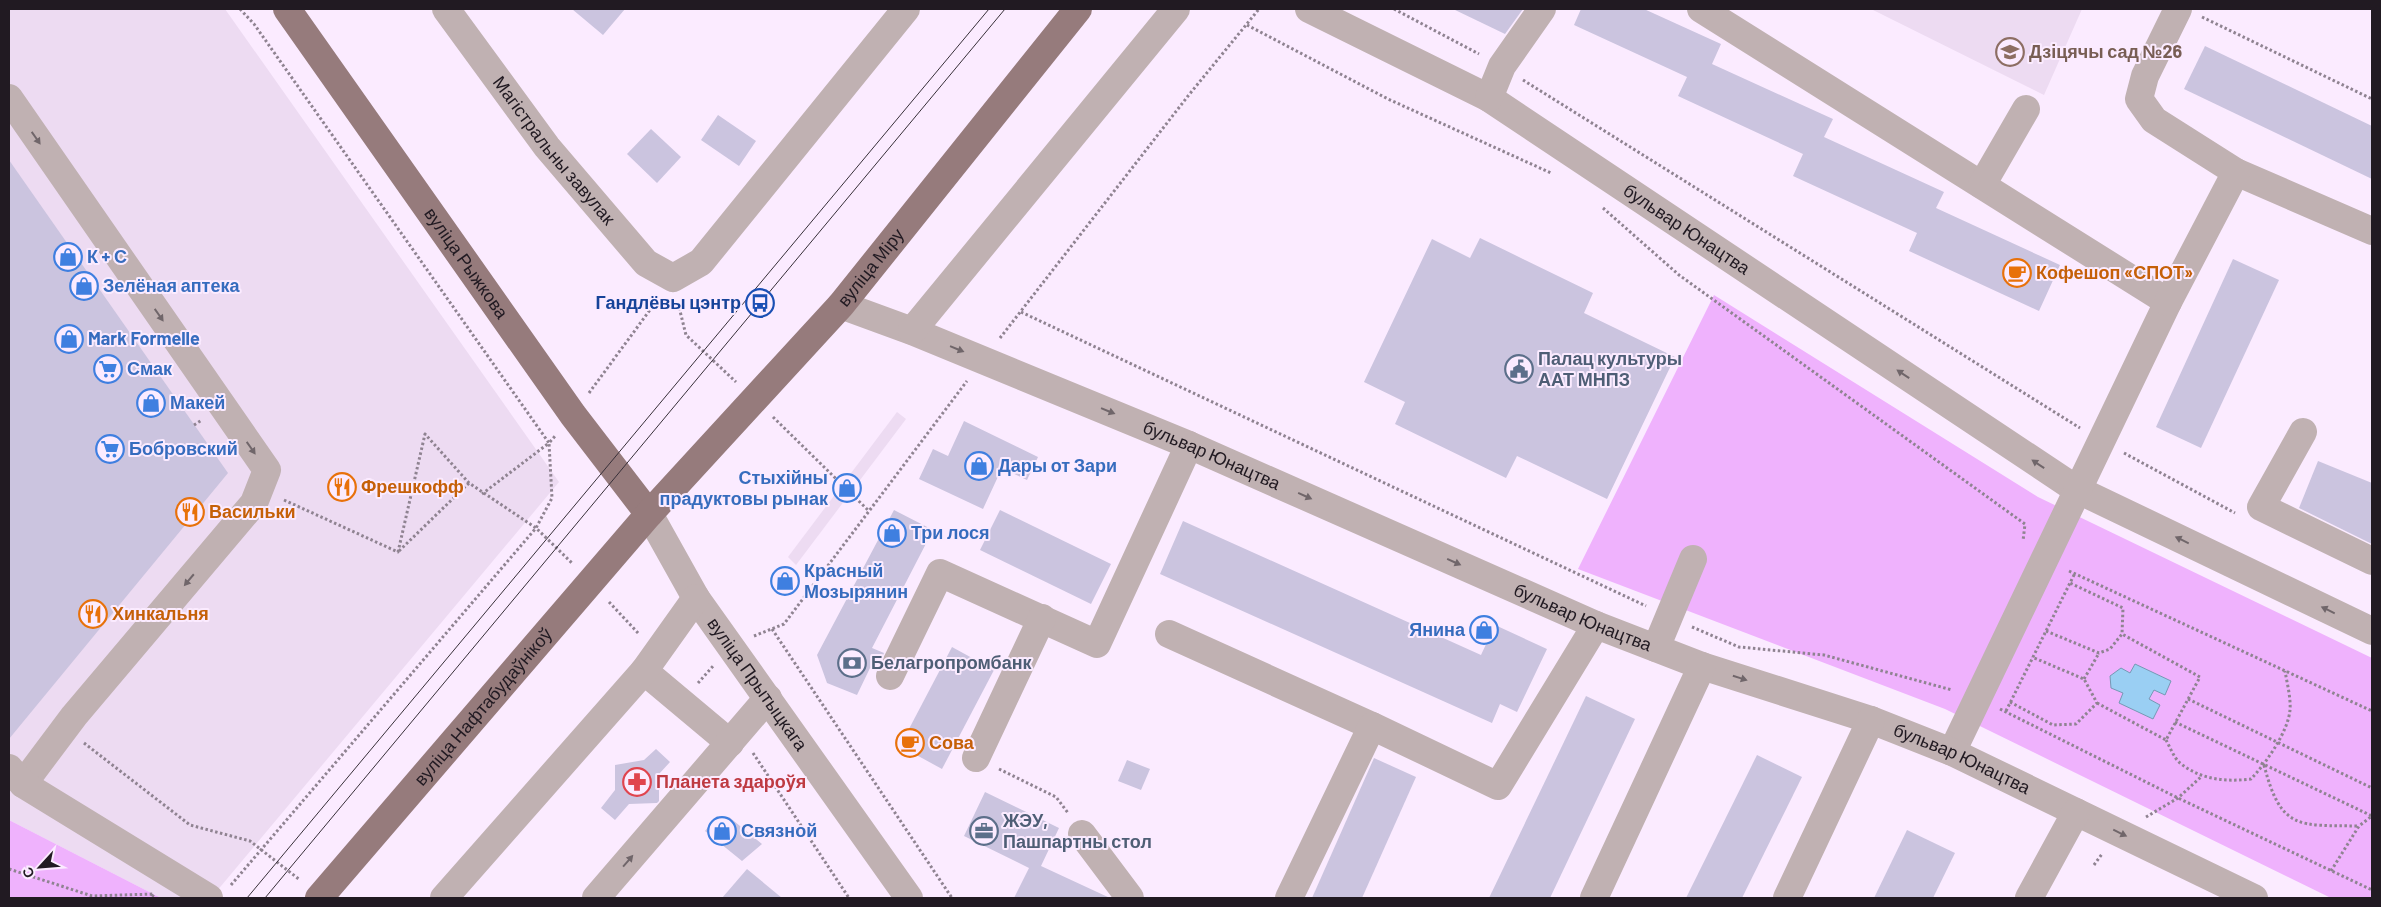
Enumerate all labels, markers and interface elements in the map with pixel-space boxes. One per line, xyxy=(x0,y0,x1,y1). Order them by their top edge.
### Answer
school or university icon: Дзіцячы сад №26 xyxy=(1995,37,2025,67)
place label: Дзіцячы сад №26 xyxy=(2029,40,2183,62)
street label: Магістральны завулак xyxy=(489,71,620,229)
one-way arrow xyxy=(31,131,41,144)
street label: бульвар Юнацтва xyxy=(1619,179,1755,279)
street label: вуліца Рыжкова xyxy=(420,203,514,323)
street label: вуліца Міру xyxy=(832,223,908,311)
shop icon: К + С xyxy=(53,242,83,272)
place label: К + С xyxy=(87,245,127,267)
cafe icon: Кофешоп «СПОТ» xyxy=(2002,258,2032,288)
place label: Кофешоп «СПОТ» xyxy=(2036,261,2193,283)
shop icon: Зелёная аптека xyxy=(69,271,99,301)
place label: Зелёная аптека xyxy=(103,274,240,296)
bus stop icon: Гандлёвы цэнтр xyxy=(745,288,775,318)
place label: Гандлёвы цэнтр xyxy=(596,291,741,313)
one-way arrow xyxy=(154,308,164,321)
shop icon: Mark Formelle xyxy=(54,324,84,354)
place label: Mark Formelle xyxy=(88,327,200,349)
one-way arrow xyxy=(950,346,964,354)
place label: Палац культуры ААТ МНПЗ xyxy=(1538,347,1682,390)
supermarket icon: Смак xyxy=(93,354,123,384)
public building icon: Палац культуры ААТ МНПЗ xyxy=(1504,354,1534,384)
place label: Смак xyxy=(127,357,173,379)
one-way arrow xyxy=(1896,369,1910,379)
shop icon: Макей xyxy=(136,388,166,418)
place label: Макей xyxy=(170,391,225,413)
one-way arrow xyxy=(1100,408,1115,416)
street label: бульвар Юнацтва xyxy=(1140,415,1285,494)
supermarket icon: Бобровский xyxy=(95,434,125,464)
place label: Бобровский xyxy=(129,437,238,459)
one-way arrow xyxy=(246,441,256,455)
shop icon: Дары от Зари xyxy=(964,451,994,481)
place label: Дары от Зари xyxy=(998,454,1117,476)
one-way arrow xyxy=(2032,459,2045,469)
place label: Стыхійны прадуктовы рынак xyxy=(660,466,829,509)
restaurant icon: Фрешкофф xyxy=(327,472,357,502)
shop icon: Стыхійны прадуктовы рынак xyxy=(832,473,862,503)
place label: Фрешкофф xyxy=(361,475,464,497)
one-way arrow xyxy=(1298,493,1312,501)
restaurant icon: Васильки xyxy=(175,497,205,527)
place label: Васильки xyxy=(209,500,296,522)
shop icon: Три лося xyxy=(877,518,907,548)
place label: Три лося xyxy=(911,521,989,543)
one-way arrow xyxy=(2175,536,2189,544)
one-way arrow xyxy=(1447,558,1461,566)
place label: Красный Мозырянин xyxy=(804,559,908,602)
shop icon: Красный Мозырянин xyxy=(770,566,800,596)
one-way arrow xyxy=(183,573,194,586)
street label: бульвар Юнацтва xyxy=(1511,578,1656,656)
restaurant icon: Хинкальня xyxy=(78,599,108,629)
place label: Хинкальня xyxy=(112,602,209,624)
one-way arrow xyxy=(2321,606,2335,614)
street label: вуліца Прытыцкага xyxy=(703,613,813,755)
shop icon: Янина xyxy=(1469,615,1499,645)
place label: Янина xyxy=(1409,618,1466,640)
street label: вуліца Нафтабудаўнікоў xyxy=(409,623,556,789)
bank icon: Белагропромбанк xyxy=(837,648,867,678)
place label: Белагропромбанк xyxy=(871,651,1033,673)
one-way arrow xyxy=(1732,675,1747,682)
street label: бульвар Юнацтва xyxy=(1891,718,2035,799)
cafe icon: Сова xyxy=(895,728,925,758)
place label: Сова xyxy=(929,731,975,753)
pharmacy icon: Планета здароўя xyxy=(622,767,652,797)
place label: Планета здароўя xyxy=(656,770,806,792)
place label: ЖЭУ, Пашпартны стол xyxy=(1002,809,1152,852)
shop icon: Связной xyxy=(707,816,737,846)
office icon: ЖЭУ, Пашпартны стол xyxy=(969,816,999,846)
place label: Связной xyxy=(741,819,817,841)
one-way arrow xyxy=(2113,829,2127,837)
north arrow xyxy=(15,842,65,892)
one-way arrow xyxy=(622,855,633,868)
text: С xyxy=(18,865,38,881)

